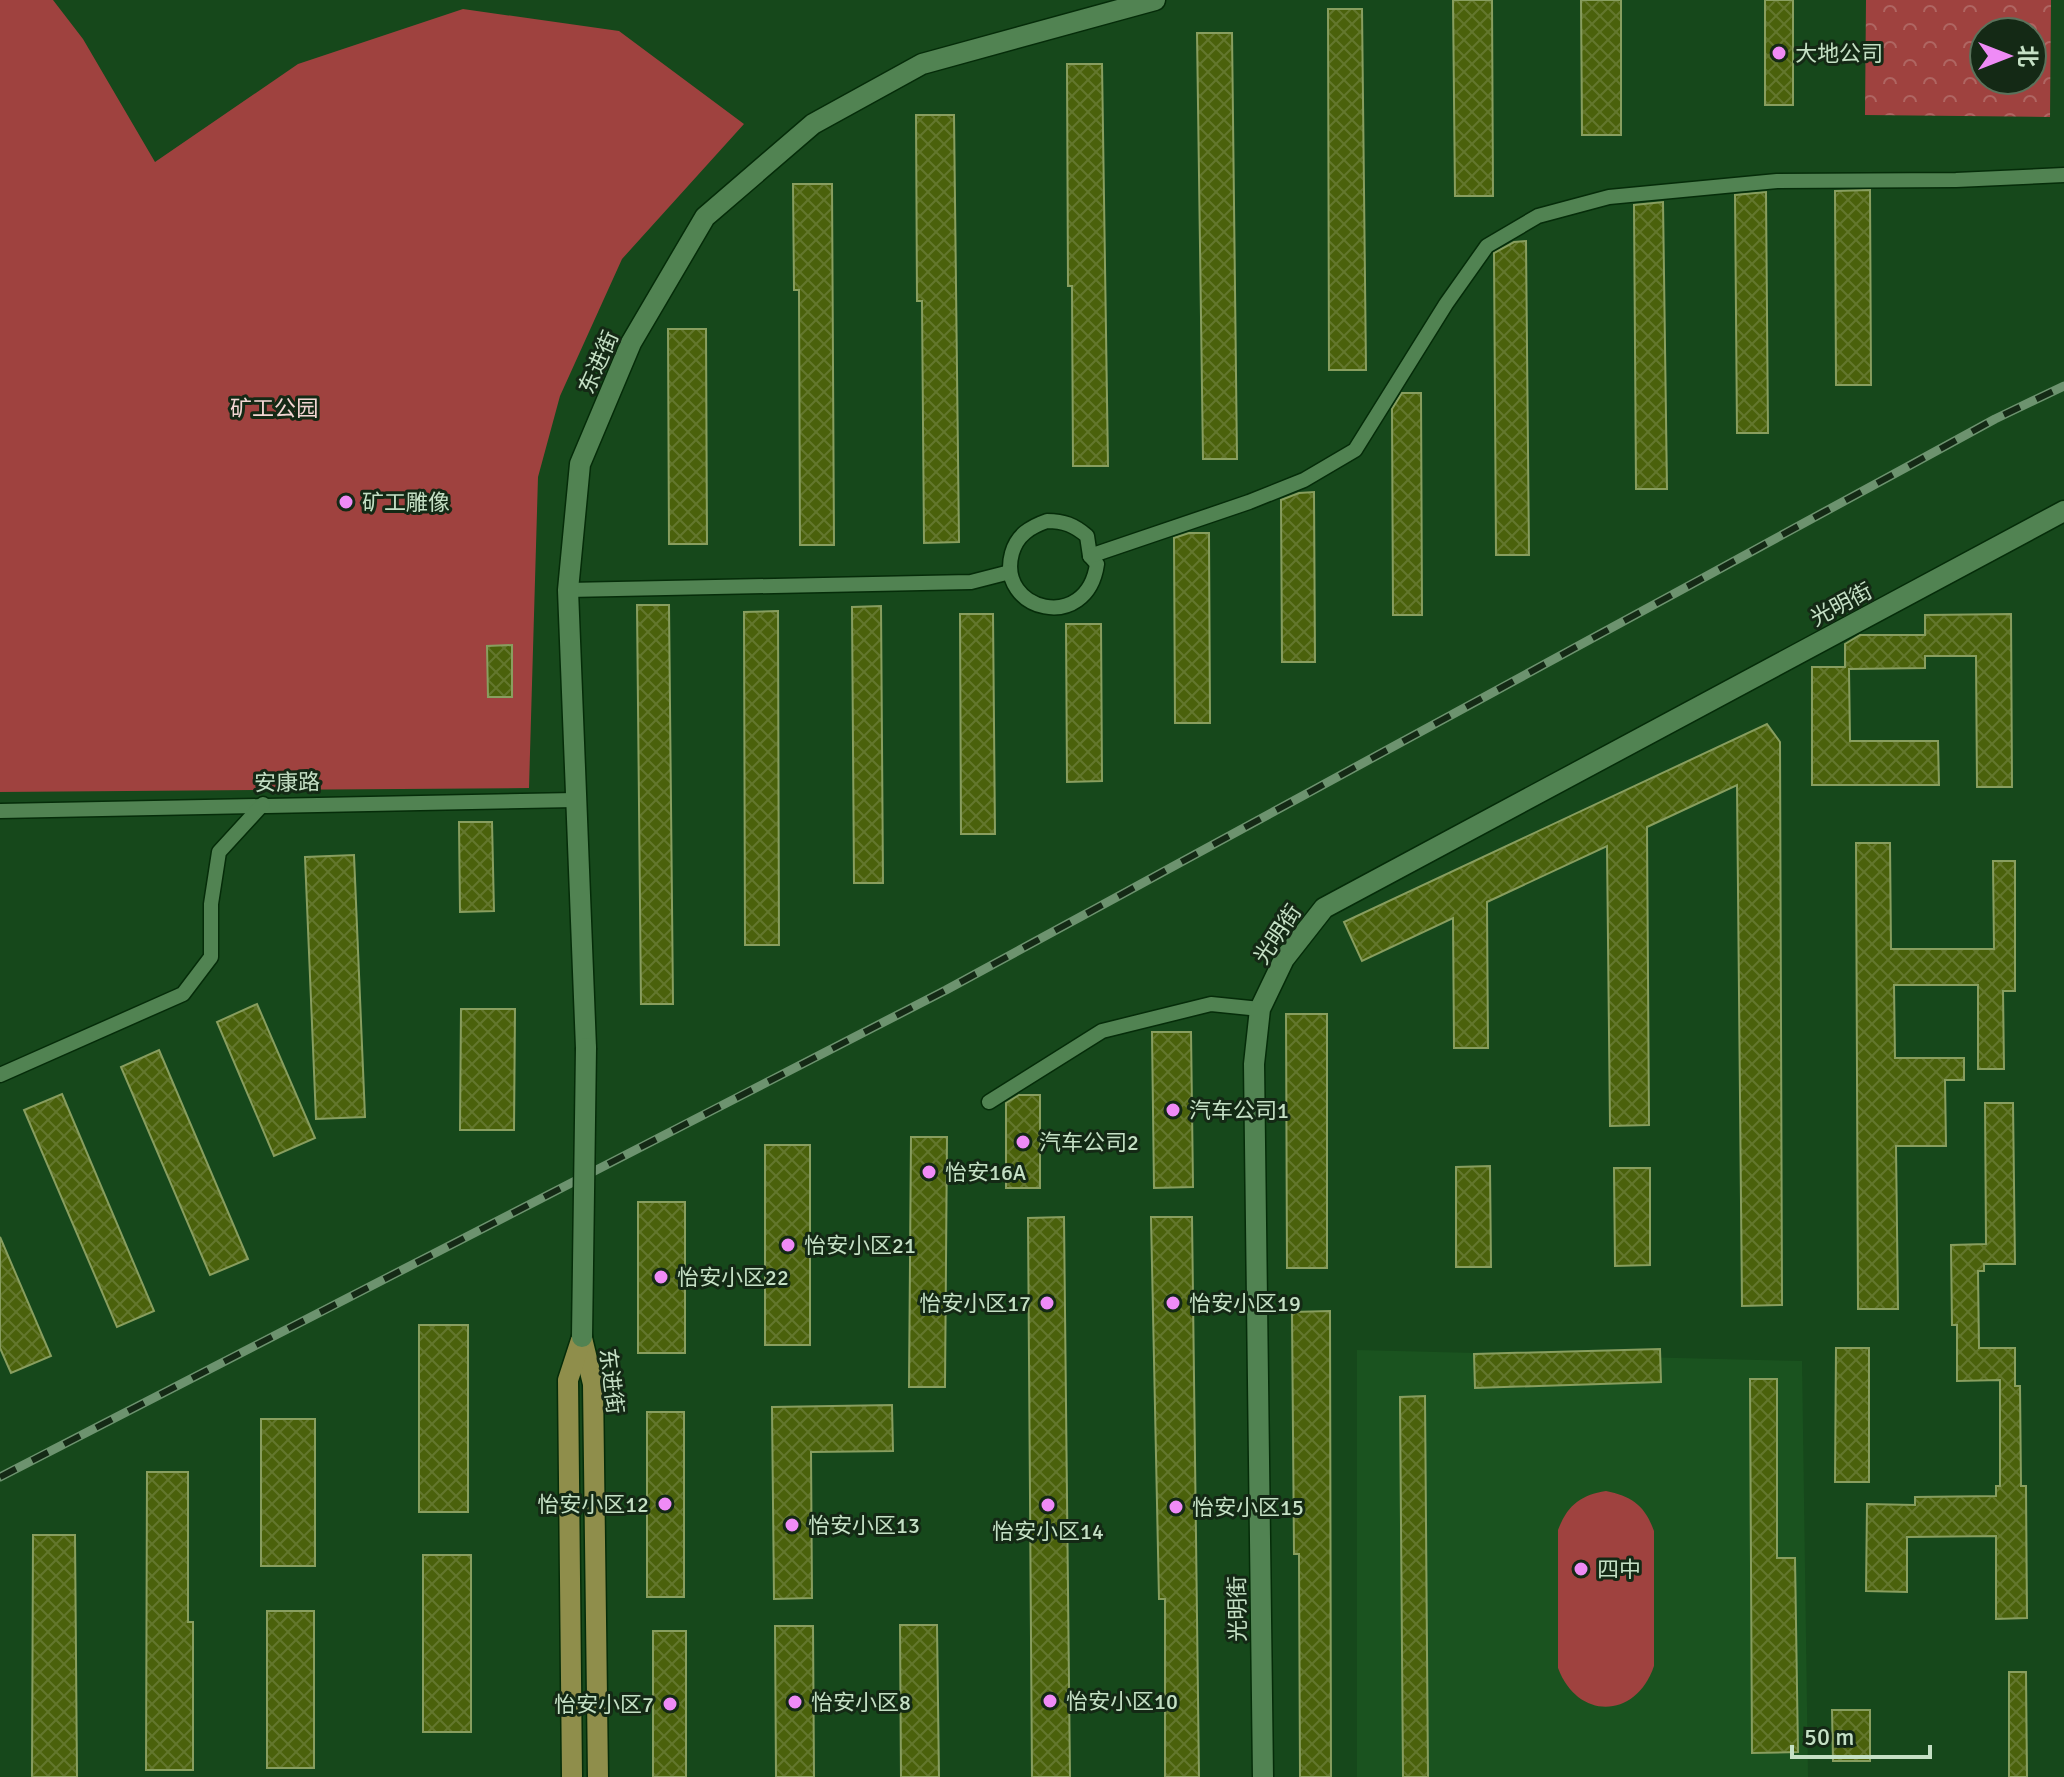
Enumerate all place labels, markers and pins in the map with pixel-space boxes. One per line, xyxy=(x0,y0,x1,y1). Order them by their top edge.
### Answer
place label: 大地公司 xyxy=(1795,40,1883,67)
marker: 大地公司 xyxy=(1770,44,1788,62)
place label: 矿工雕像 xyxy=(362,489,450,516)
marker: 矿工雕像 xyxy=(337,493,355,511)
place label: 汽车公司1 xyxy=(1189,1097,1289,1124)
marker: 汽车公司1 xyxy=(1164,1101,1182,1119)
place label: 汽车公司2 xyxy=(1039,1129,1139,1156)
marker: 汽车公司2 xyxy=(1014,1133,1032,1151)
place label: 怡安16A xyxy=(945,1159,1027,1186)
marker: 怡安16A xyxy=(920,1163,938,1181)
place label: 怡安小区21 xyxy=(804,1232,916,1259)
marker: 怡安小区21 xyxy=(779,1236,797,1254)
place label: 怡安小区22 xyxy=(677,1264,789,1291)
marker: 怡安小区22 xyxy=(652,1268,670,1286)
place label: 怡安小区17 xyxy=(919,1290,1031,1317)
place label: 怡安小区19 xyxy=(1189,1290,1301,1317)
marker: 怡安小区17 xyxy=(1038,1294,1056,1312)
marker: 怡安小区19 xyxy=(1164,1294,1182,1312)
place label: 怡安小区12 xyxy=(537,1491,649,1518)
place label: 怡安小区15 xyxy=(1192,1494,1304,1521)
marker: 怡安小区12 xyxy=(656,1495,674,1513)
marker: 怡安小区14 xyxy=(1039,1496,1057,1514)
marker: 怡安小区15 xyxy=(1167,1498,1185,1516)
place label: 怡安小区13 xyxy=(808,1512,920,1539)
marker: 怡安小区13 xyxy=(783,1516,801,1534)
place label: 怡安小区14 xyxy=(992,1518,1104,1545)
place label: 四中 xyxy=(1597,1556,1641,1583)
marker: 四中 xyxy=(1572,1560,1590,1578)
place label: 怡安小区10 xyxy=(1066,1688,1178,1715)
place label: 怡安小区8 xyxy=(811,1689,911,1716)
place label: 怡安小区7 xyxy=(554,1691,654,1718)
marker: 怡安小区10 xyxy=(1041,1692,1059,1710)
marker: 怡安小区8 xyxy=(786,1693,804,1711)
marker: 怡安小区7 xyxy=(661,1695,679,1713)

